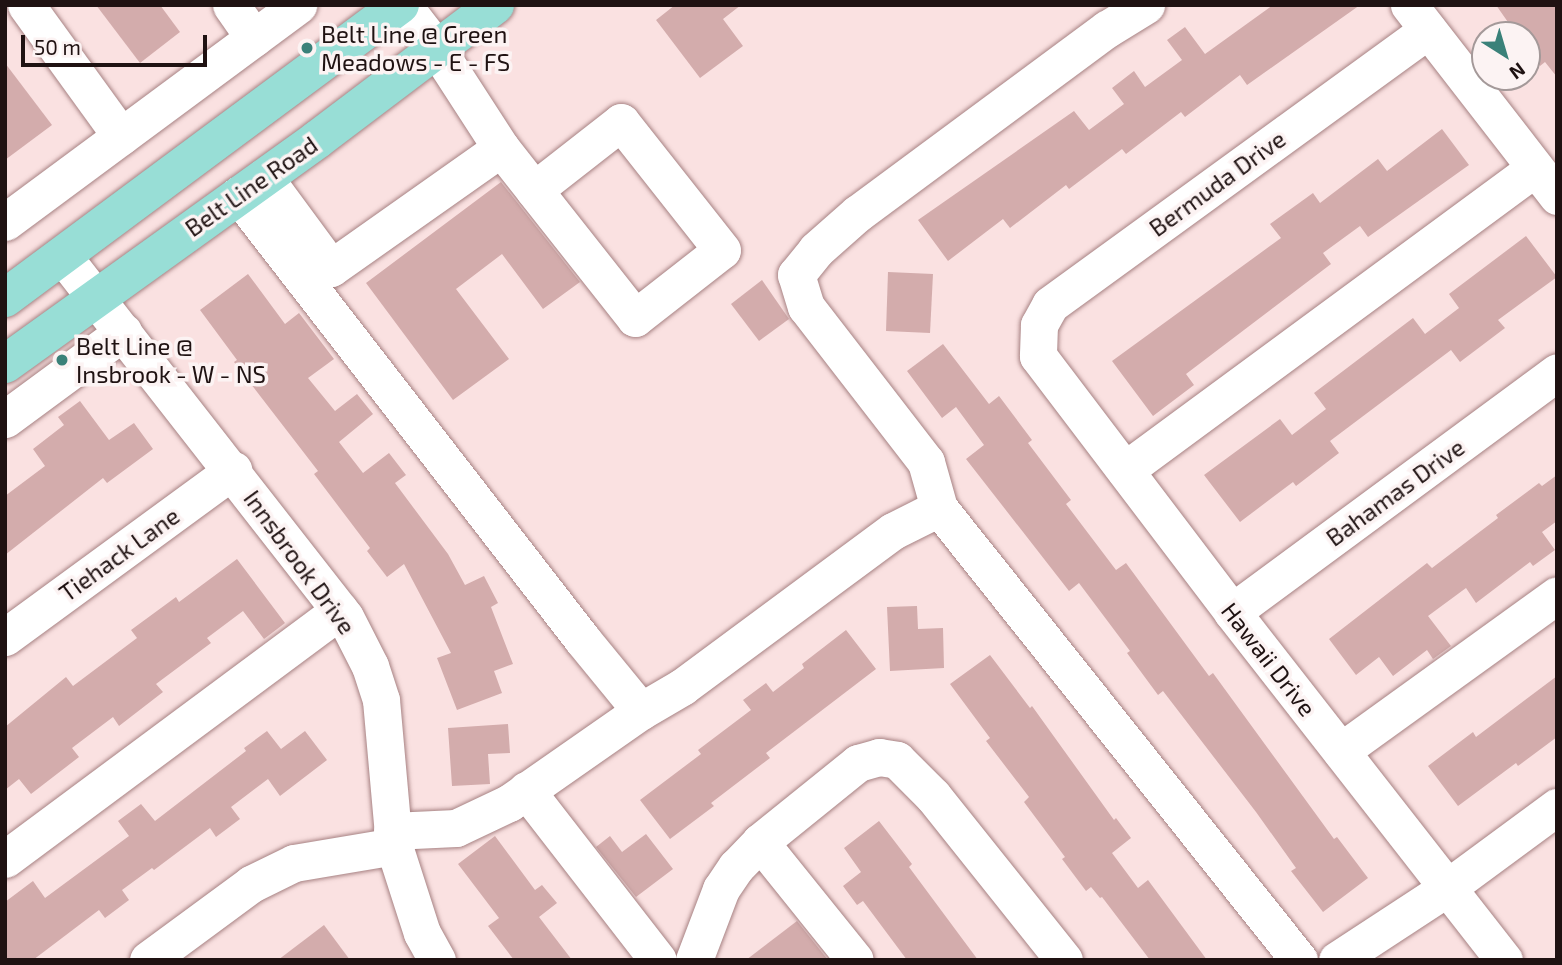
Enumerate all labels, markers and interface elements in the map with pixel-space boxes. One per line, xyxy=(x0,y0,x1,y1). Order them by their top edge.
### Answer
place label: Belt Line @ Green Meadows - E - FS xyxy=(321,20,510,76)
scale bar xyxy=(24,21,210,65)
north arrow xyxy=(1471,21,1541,91)
text: 50 m xyxy=(34,34,81,59)
marker: Belt Line @ Green Meadows - E - FS xyxy=(299,40,315,56)
text: N xyxy=(1505,58,1530,85)
street label: Bermuda Drive xyxy=(1143,124,1291,242)
street label: Belt Line Road xyxy=(179,130,323,242)
place label: Belt Line @ Insbrook - W - NS xyxy=(76,332,267,388)
marker: Belt Line @ Insbrook - W - NS xyxy=(54,352,70,368)
street label: Bahamas Drive xyxy=(1320,432,1470,552)
street label: Innsbrook Drive xyxy=(238,484,362,640)
street label: Tiehack Lane xyxy=(53,501,185,607)
street label: Hawaii Drive xyxy=(1216,596,1322,722)

